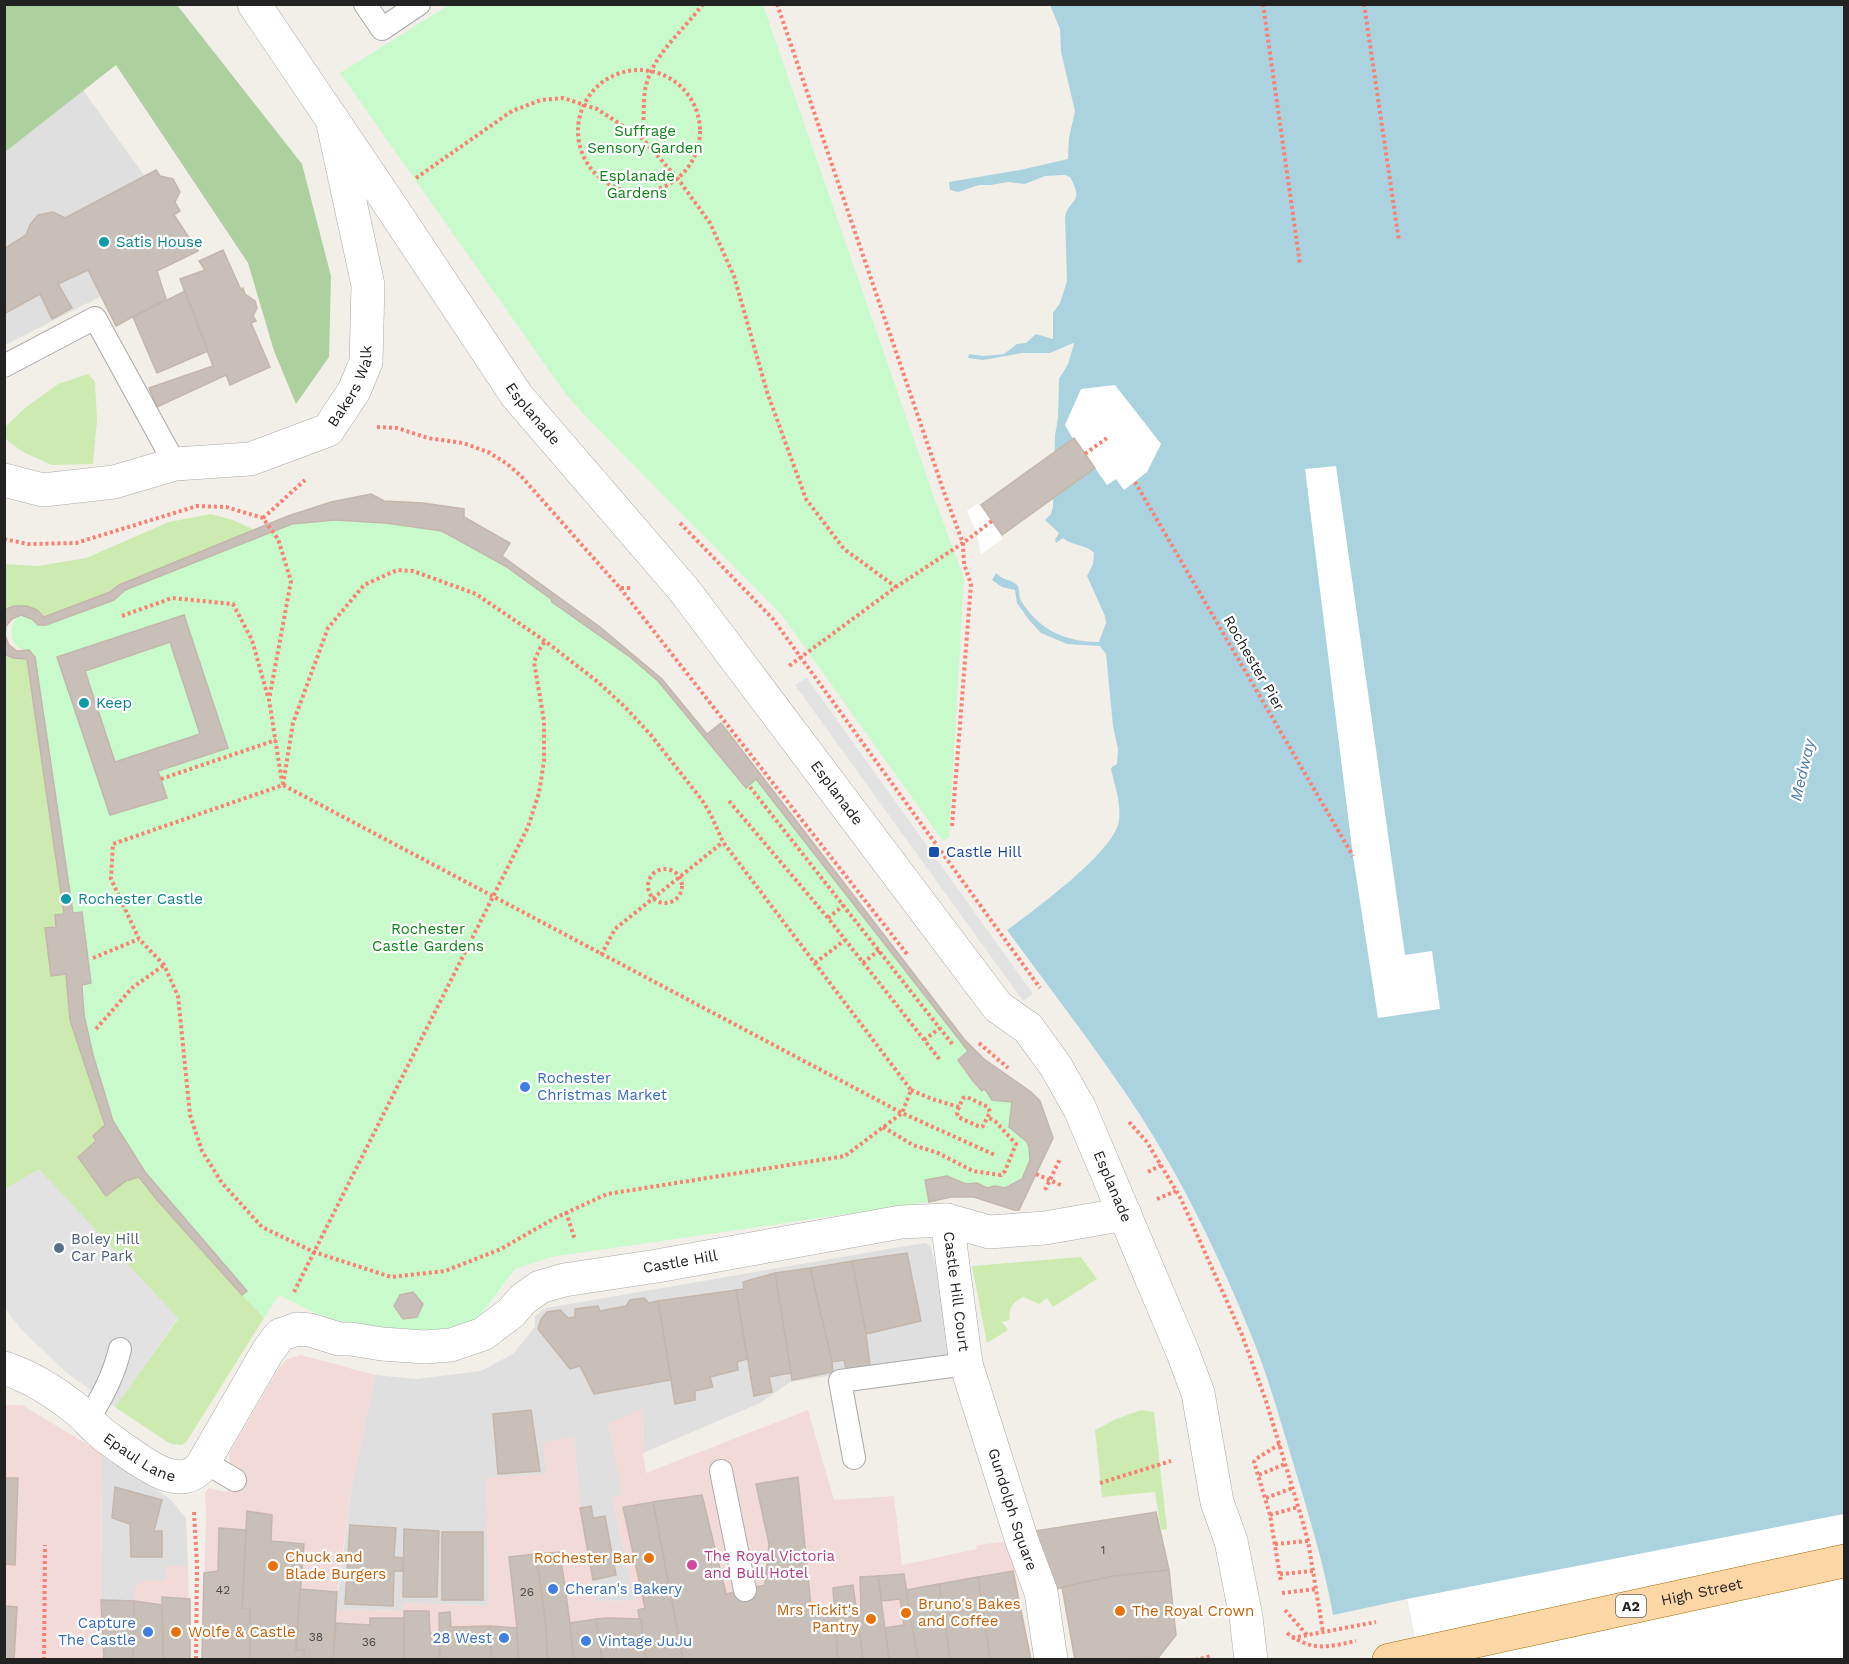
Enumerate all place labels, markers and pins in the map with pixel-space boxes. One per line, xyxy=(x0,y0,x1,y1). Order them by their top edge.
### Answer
place label: Satis House xyxy=(116,233,203,251)
marker: Satis House xyxy=(97,235,111,249)
place label: Keep xyxy=(96,694,132,712)
marker: Keep xyxy=(77,696,91,710)
place label: Castle Hill xyxy=(946,843,1022,861)
marker: Castle Hill xyxy=(927,845,941,859)
place label: Rochester Castle xyxy=(78,890,203,908)
marker: Rochester Castle xyxy=(59,892,73,906)
place label: Rochester Christmas Market xyxy=(537,1069,668,1104)
marker: Rochester Christmas Market xyxy=(518,1080,532,1094)
place label: Boley Hill Car Park xyxy=(71,1230,140,1265)
marker: Boley Hill Car Park xyxy=(52,1241,66,1255)
place label: The Royal Victoria and Bull Hotel xyxy=(704,1547,836,1582)
place label: Chuck and Blade Burgers xyxy=(285,1548,386,1583)
place label: Rochester Bar xyxy=(534,1549,637,1567)
marker: Rochester Bar xyxy=(642,1551,656,1565)
marker: The Royal Victoria and Bull Hotel xyxy=(685,1558,699,1572)
marker: Chuck and Blade Burgers xyxy=(266,1559,280,1573)
place label: Cheran's Bakery xyxy=(565,1580,682,1598)
marker: Cheran's Bakery xyxy=(546,1582,560,1596)
place label: Bruno's Bakes and Coffee xyxy=(918,1595,1021,1630)
place label: Mrs Tickit's Pantry xyxy=(777,1601,859,1636)
place label: The Royal Crown xyxy=(1132,1602,1254,1620)
marker: The Royal Crown xyxy=(1113,1604,1127,1618)
marker: Bruno's Bakes and Coffee xyxy=(899,1606,913,1620)
marker: Mrs Tickit's Pantry xyxy=(864,1612,878,1626)
place label: Capture The Castle xyxy=(58,1614,136,1649)
place label: Wolfe & Castle xyxy=(188,1623,296,1641)
marker: Capture The Castle xyxy=(141,1625,155,1639)
marker: Wolfe & Castle xyxy=(169,1625,183,1639)
place label: 28 West xyxy=(433,1629,493,1647)
marker: 28 West xyxy=(497,1631,511,1645)
place label: Vintage JuJu xyxy=(598,1632,692,1650)
marker: Vintage JuJu xyxy=(579,1634,593,1648)

